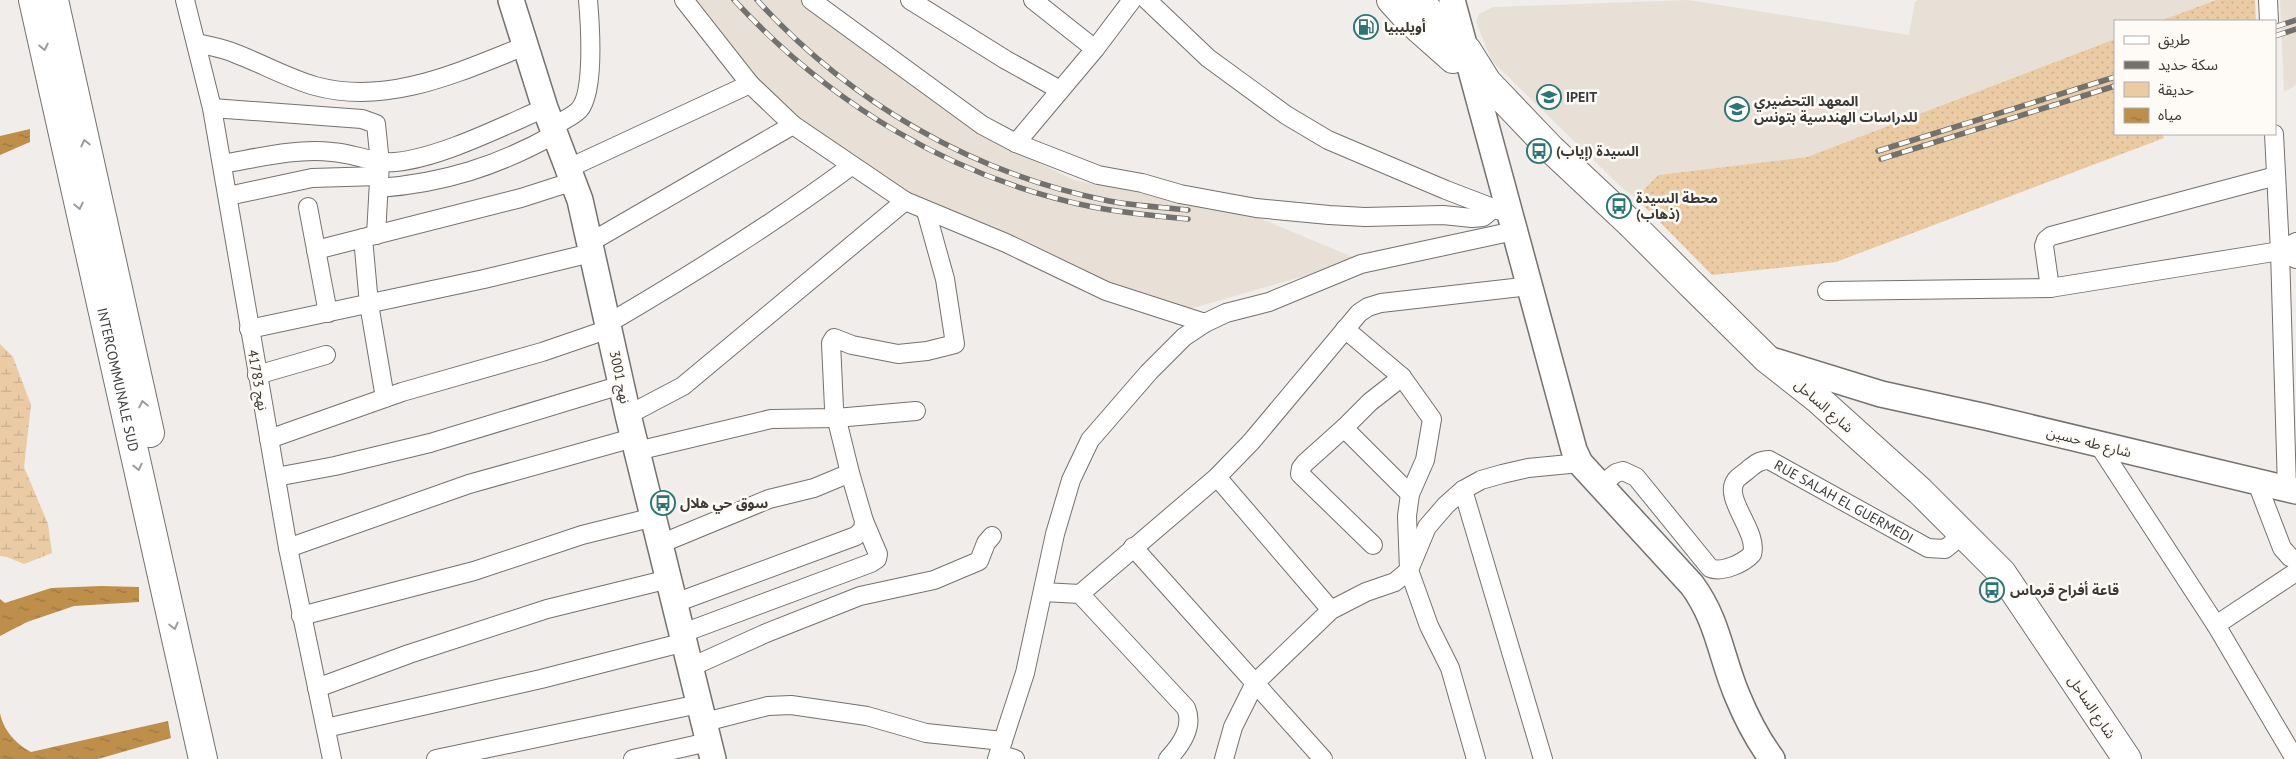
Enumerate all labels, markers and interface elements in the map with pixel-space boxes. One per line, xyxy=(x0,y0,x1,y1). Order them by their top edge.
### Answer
fuel station icon: أويليبيا xyxy=(1353,14,1379,40)
place label: أويليبيا xyxy=(1384,18,1426,36)
legend xyxy=(2114,20,2276,135)
text: طريق xyxy=(2158,30,2190,50)
one-way arrow xyxy=(38,43,49,52)
text: سكة حديد xyxy=(2158,55,2218,74)
text: حديقة xyxy=(2158,80,2194,99)
school or university icon: IPEIT xyxy=(1536,84,1562,110)
place label: IPEIT xyxy=(1566,88,1597,106)
place label: المعهد التحضيري للدراسات الهندسية بتونس xyxy=(1754,92,1918,126)
school or university icon: المعهد التحضيري للدراسات الهندسية بتونس xyxy=(1724,96,1750,122)
text: مياه xyxy=(2158,105,2182,124)
one-way arrow xyxy=(80,138,91,147)
bus stop icon: السيدة (إياب) xyxy=(1526,138,1552,164)
place label: السيدة (إياب) xyxy=(1556,142,1639,161)
place label: محطة السيدة (ذهاب) xyxy=(1636,189,1718,223)
bus stop icon: محطة السيدة (ذهاب) xyxy=(1606,193,1632,219)
one-way arrow xyxy=(73,202,84,211)
street label: INTERCOMMUNALE SUD xyxy=(93,306,143,453)
street label: نهج 41783 xyxy=(242,348,272,413)
street label: نهج 3001 xyxy=(604,349,634,406)
street label: شارع الساحل xyxy=(1789,375,1857,438)
one-way arrow xyxy=(138,399,149,408)
street label: شارع طه حسين xyxy=(2044,423,2133,463)
street label: RUE SALAH EL GUERMEDI xyxy=(1771,456,1917,547)
one-way arrow xyxy=(132,463,143,472)
bus stop icon: سوق حي هلال xyxy=(650,490,676,516)
place label: سوق حي هلال xyxy=(680,494,768,514)
bus stop icon: قاعة أفراح قرماس xyxy=(1979,577,2005,603)
place label: قاعة أفراح قرماس xyxy=(2010,581,2119,601)
one-way arrow xyxy=(168,621,179,630)
street label: شارع الساحل xyxy=(2063,672,2120,743)

